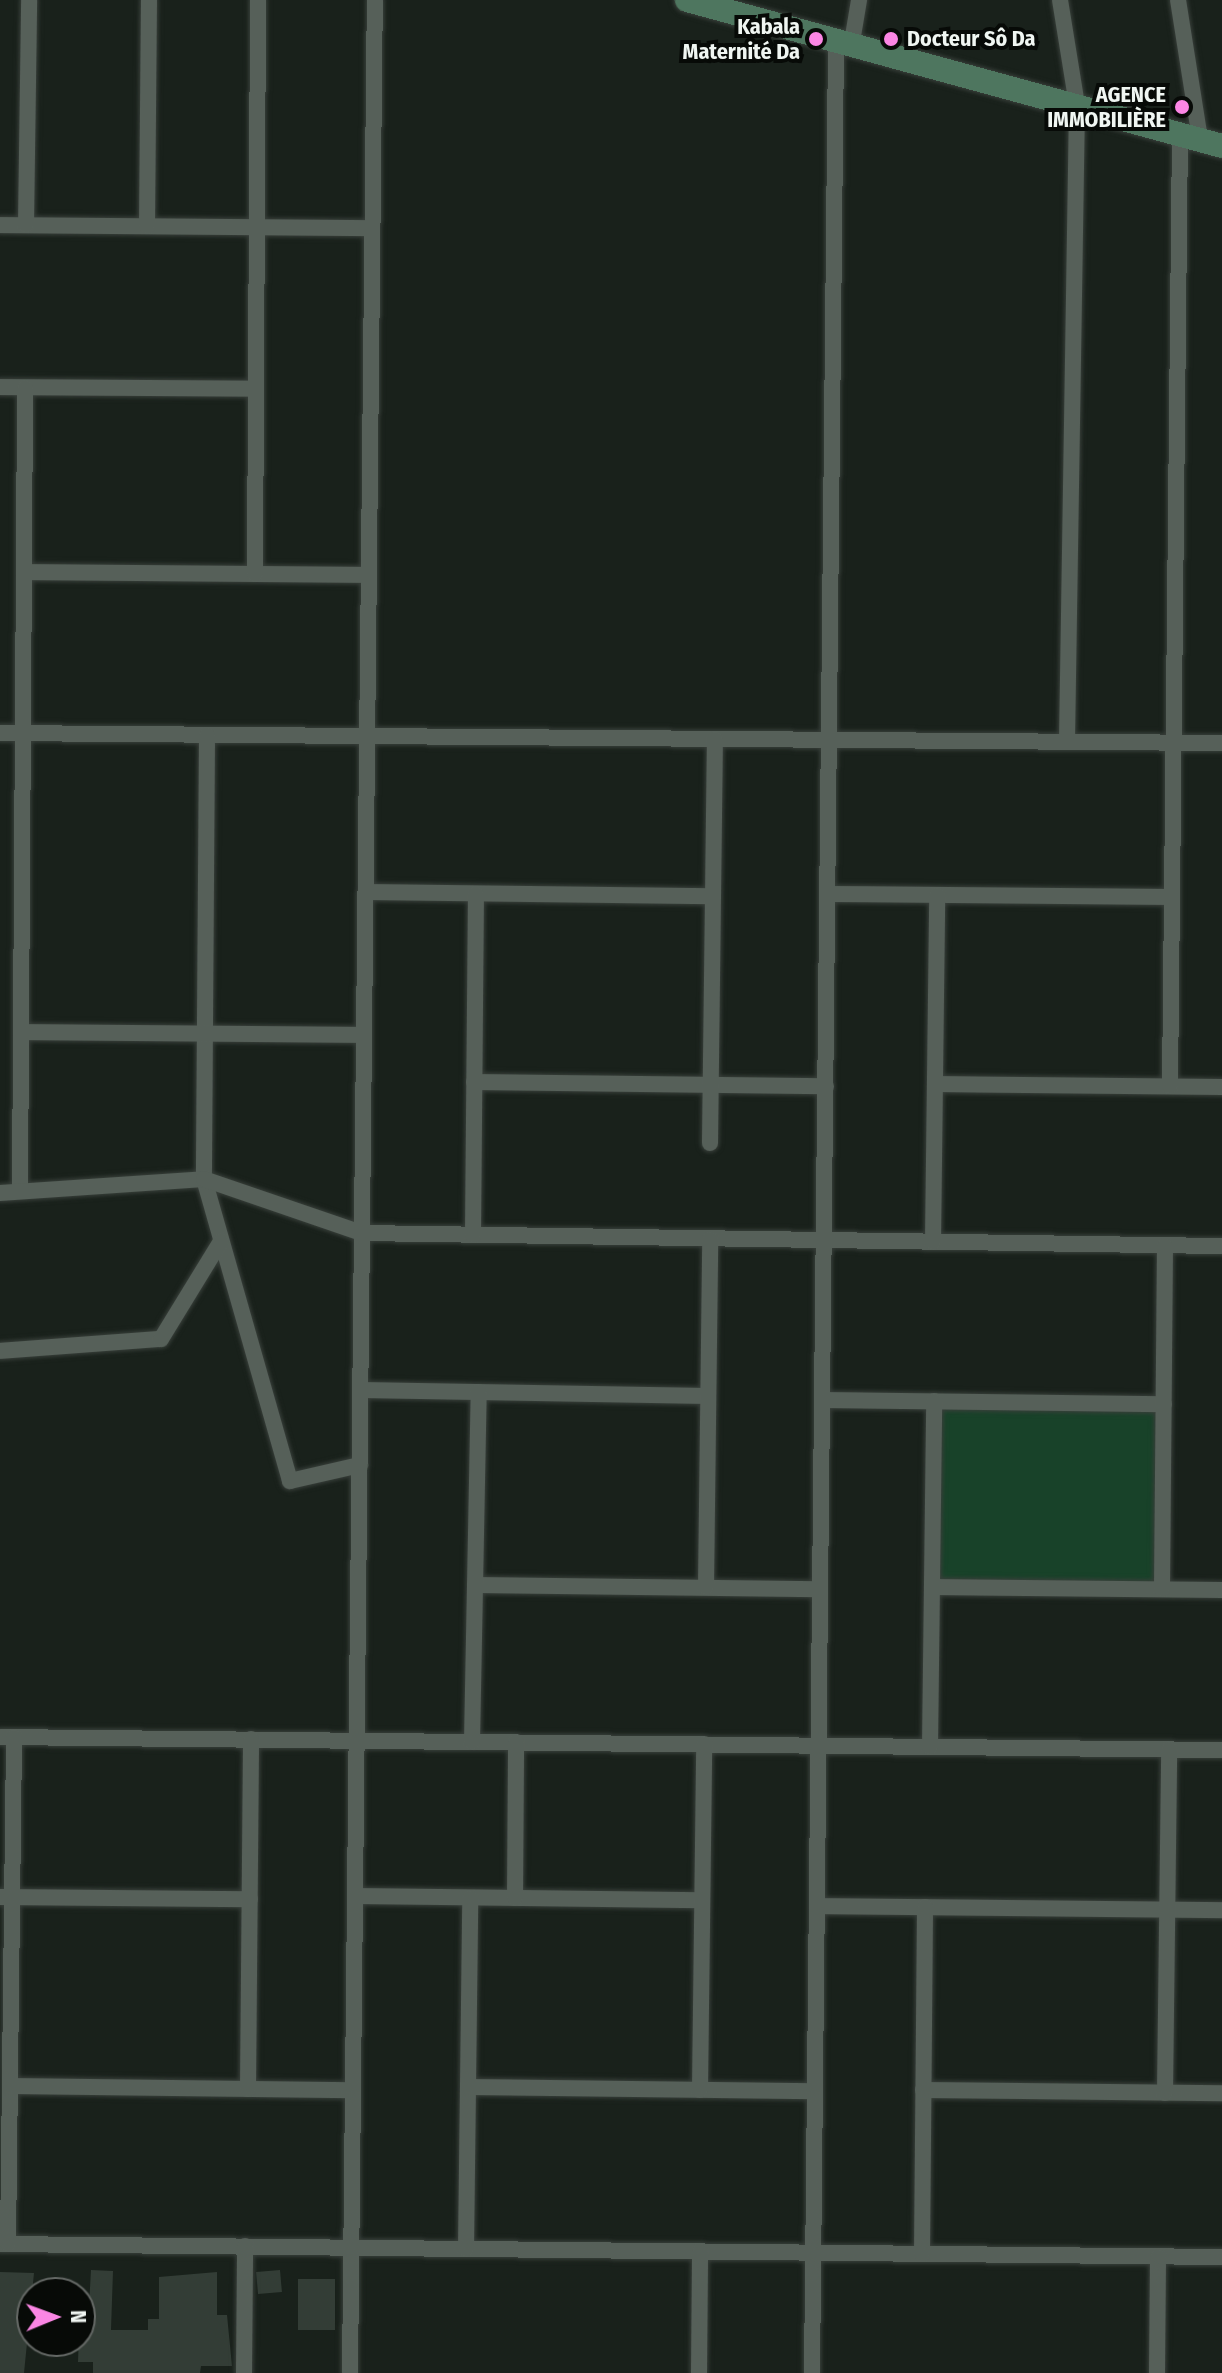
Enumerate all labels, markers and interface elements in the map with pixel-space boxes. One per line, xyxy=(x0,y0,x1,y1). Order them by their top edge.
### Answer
place label: Kabala Maternité Da xyxy=(683,13,800,64)
place label: Docteur Sô Da xyxy=(907,26,1036,52)
marker: Kabala Maternité Da xyxy=(807,30,825,48)
marker: Docteur Sô Da xyxy=(882,30,900,48)
place label: AGENCE IMMOBILIÈRE xyxy=(1047,81,1166,132)
marker: AGENCE IMMOBILIÈRE xyxy=(1173,98,1191,116)
north arrow xyxy=(16,2277,96,2357)
text: N xyxy=(65,2310,92,2323)

